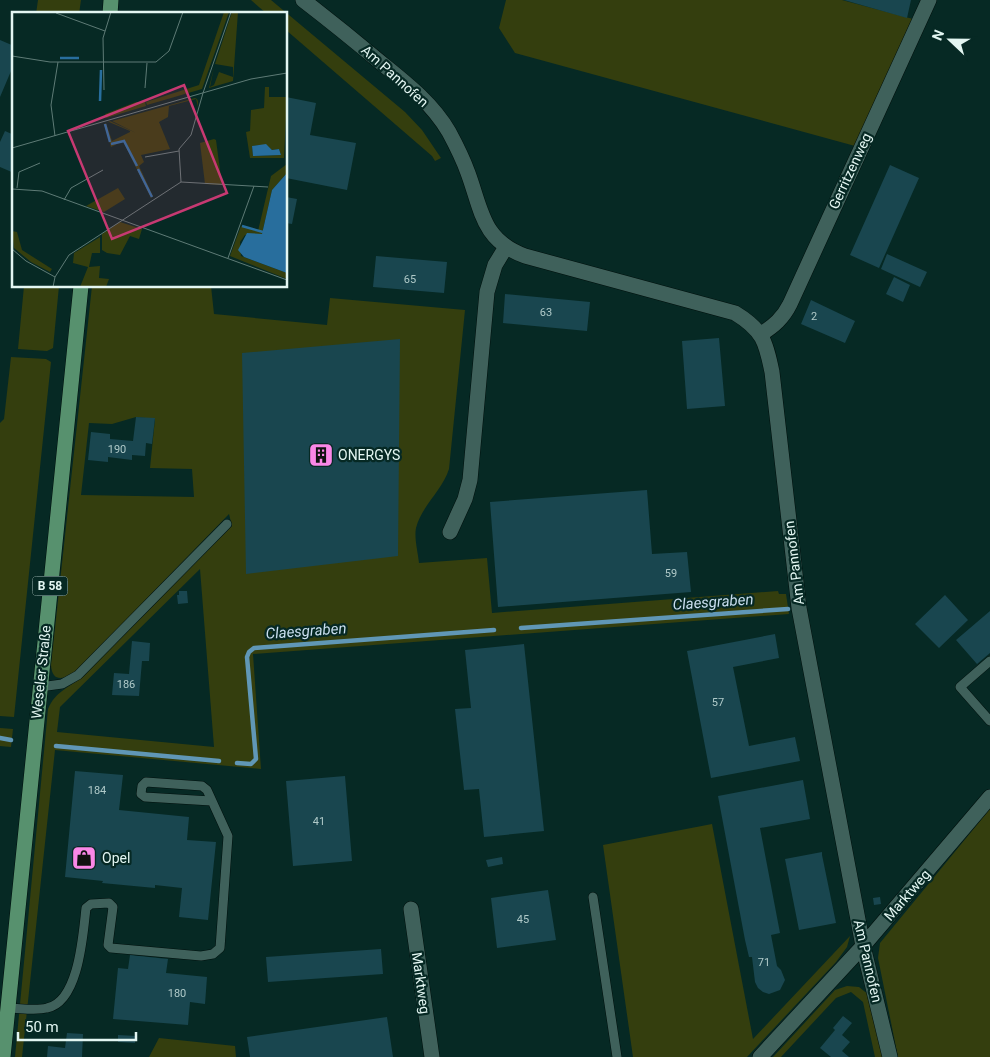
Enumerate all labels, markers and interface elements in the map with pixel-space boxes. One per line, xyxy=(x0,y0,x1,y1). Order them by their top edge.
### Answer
inset map xyxy=(12,12,288,288)
north arrow xyxy=(925,15,975,65)
text: N xyxy=(929,28,947,43)
street label: Am Pannofen xyxy=(358,42,432,110)
street label: Gerritzenweg xyxy=(825,130,875,212)
house number: 65 xyxy=(404,273,416,286)
house number: 63 xyxy=(540,306,552,319)
house number: 2 xyxy=(811,310,817,323)
building icon: ONERGYS xyxy=(308,442,334,468)
house number: 190 xyxy=(108,443,126,456)
place label: ONERGYS xyxy=(338,447,400,463)
street label: Am Pannofen xyxy=(781,520,807,606)
house number: 59 xyxy=(665,567,677,580)
road number: B 58 xyxy=(32,576,68,596)
water label: Claesgraben xyxy=(672,590,754,614)
water label: Claesgraben xyxy=(265,619,347,643)
street label: Weseler Straße xyxy=(28,624,54,720)
house number: 186 xyxy=(117,678,135,691)
house number: 57 xyxy=(712,696,724,709)
house number: 184 xyxy=(88,784,106,797)
house number: 41 xyxy=(313,815,325,828)
shop icon: Opel xyxy=(71,845,97,871)
place label: Opel xyxy=(102,850,130,866)
street label: Marktweg xyxy=(881,866,933,924)
house number: 45 xyxy=(517,913,529,926)
street label: Am Pannofen xyxy=(851,918,885,1004)
street label: Marktweg xyxy=(409,951,433,1015)
house number: 71 xyxy=(758,956,770,969)
house number: 180 xyxy=(168,987,186,1000)
scale bar xyxy=(18,1010,135,1042)
text: 50 m xyxy=(25,1018,59,1036)

